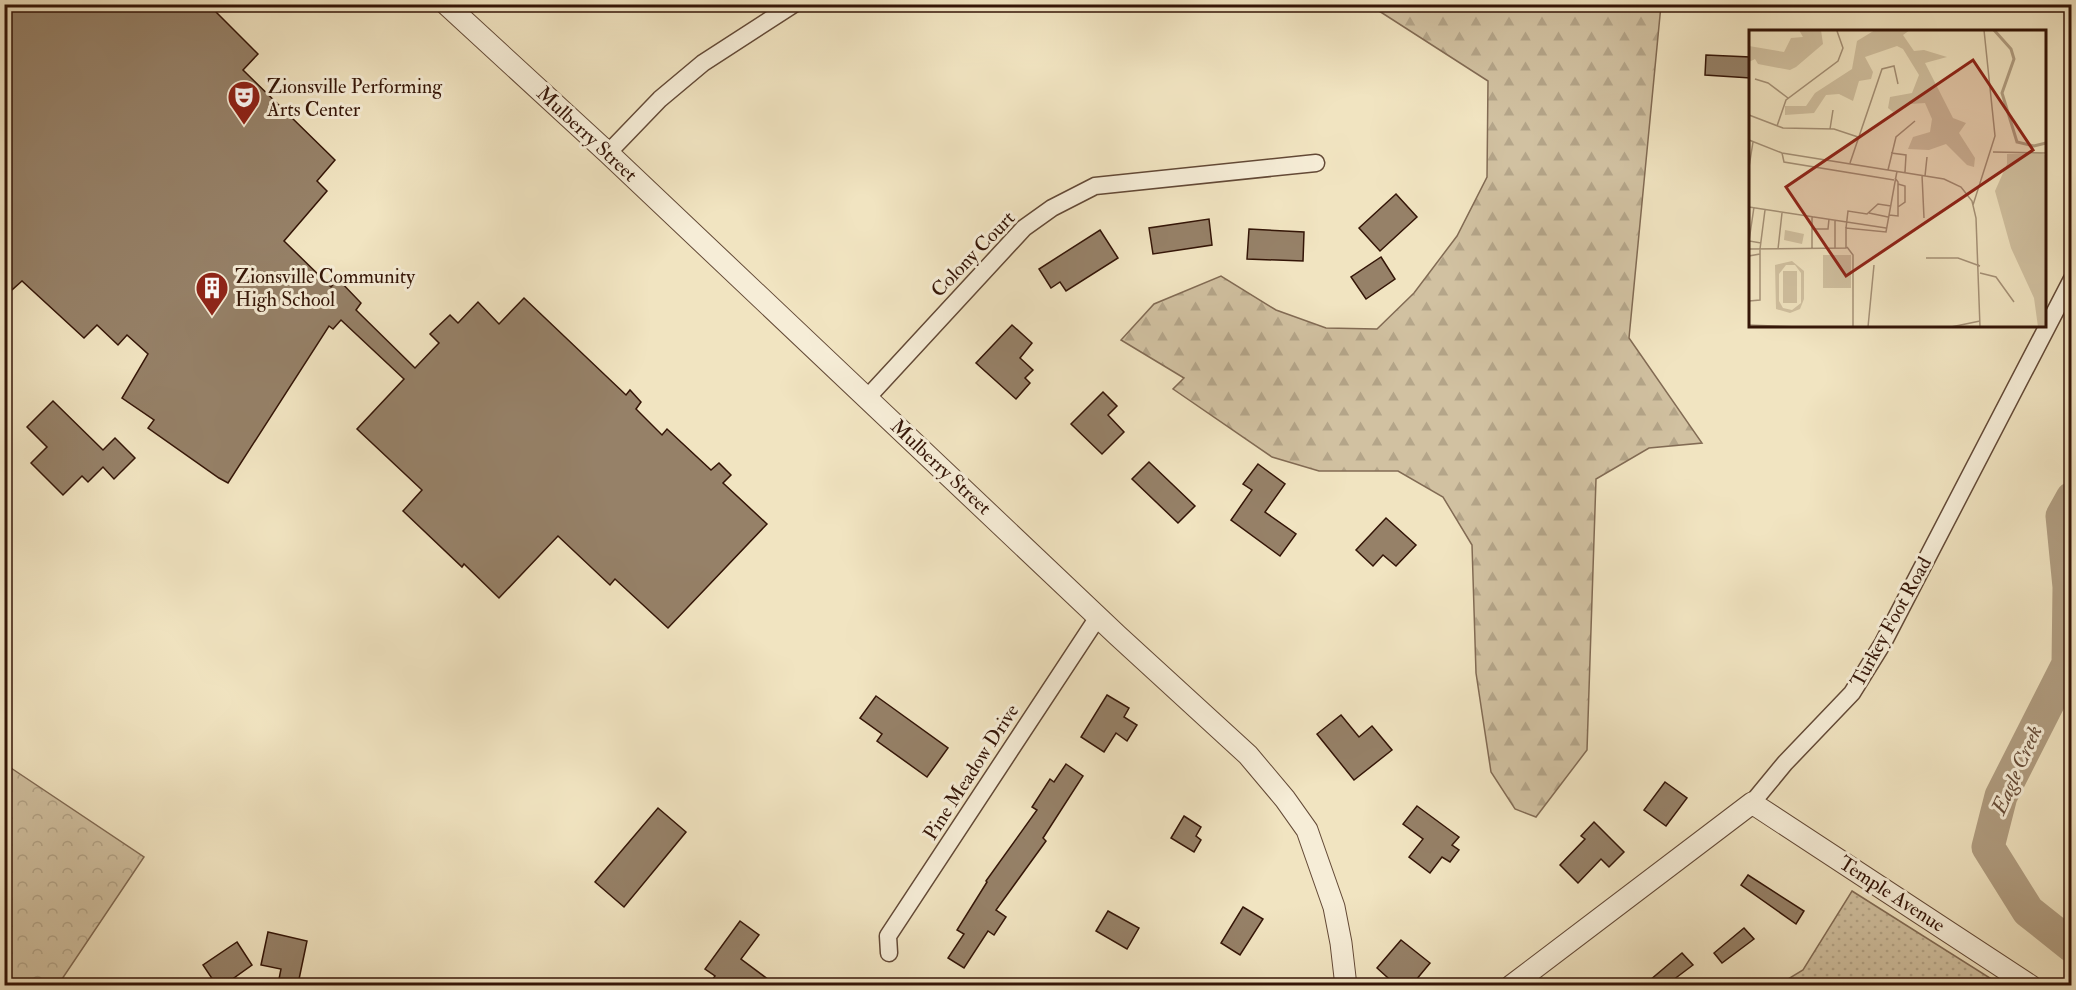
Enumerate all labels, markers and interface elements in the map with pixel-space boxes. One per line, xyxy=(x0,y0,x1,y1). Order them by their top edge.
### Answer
inset map xyxy=(1749,30,2046,327)
place label: Zionsville Performing Arts Center xyxy=(266,74,443,122)
theatre icon: Zionsville Performing Arts Center xyxy=(226,79,262,126)
street label: Mulberry Street xyxy=(531,81,643,187)
street label: Colony Court xyxy=(926,205,1021,302)
place label: Zionsville Community High School xyxy=(235,264,416,312)
building icon: Zionsville Community High School xyxy=(194,270,230,317)
street label: Mulberry Street xyxy=(885,414,997,520)
street label: Turkey Foot Road xyxy=(1845,552,1937,691)
street label: Pine Meadow Drive xyxy=(918,699,1024,845)
water label: Eagle Creek xyxy=(1985,721,2049,820)
street label: Temple Avenue xyxy=(1834,850,1950,938)

